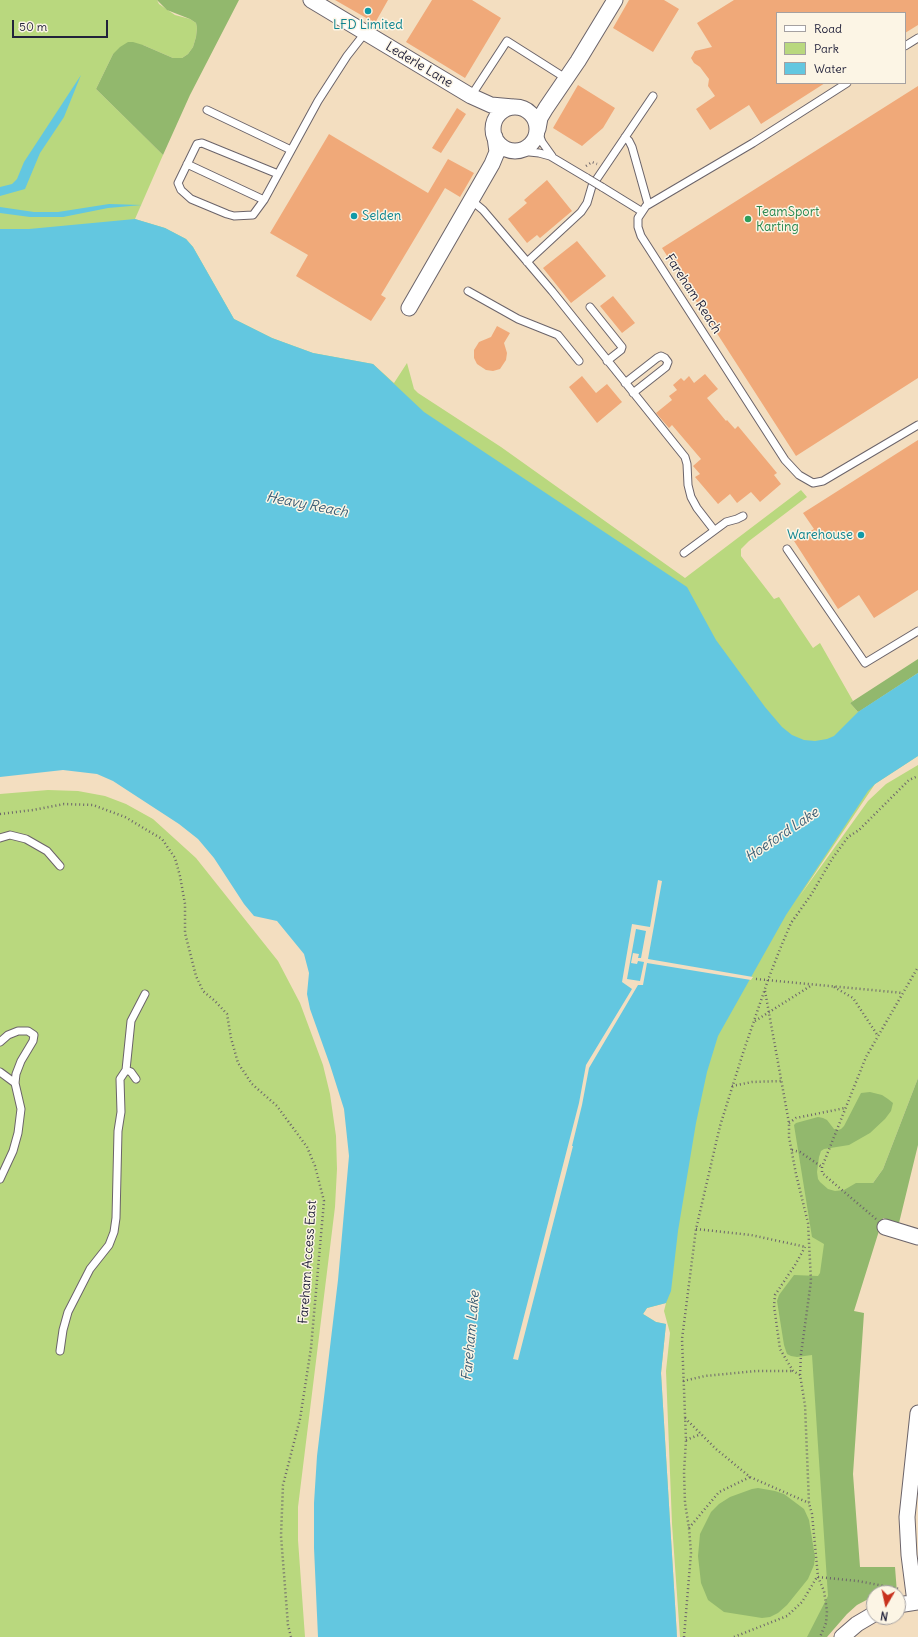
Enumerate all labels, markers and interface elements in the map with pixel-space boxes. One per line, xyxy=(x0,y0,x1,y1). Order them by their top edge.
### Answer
marker: LFD Limited xyxy=(363,6,373,16)
scale bar xyxy=(14,12,110,38)
legend xyxy=(776,12,906,84)
place label: LFD Limited xyxy=(333,17,403,33)
text: 50 m xyxy=(19,19,47,34)
text: Road xyxy=(814,21,842,36)
street label: Lederle Lane xyxy=(383,39,455,91)
text: Park xyxy=(814,41,839,56)
text: Water xyxy=(814,61,847,76)
place label: TeamSport Karting xyxy=(756,204,819,235)
place label: Selden xyxy=(362,208,401,224)
marker: Selden xyxy=(349,211,359,221)
marker: TeamSport Karting xyxy=(743,214,753,224)
street label: Fareham Reach xyxy=(661,251,725,337)
water label: Heavy Reach xyxy=(265,489,349,521)
place label: Warehouse xyxy=(787,527,853,543)
marker: Warehouse xyxy=(856,530,866,540)
water label: Hoeford Lake xyxy=(742,804,822,866)
street label: Fareham Access East xyxy=(296,1200,320,1324)
water label: Fareham Lake xyxy=(459,1291,483,1381)
north arrow xyxy=(866,1585,906,1625)
text: N xyxy=(879,1608,889,1623)

